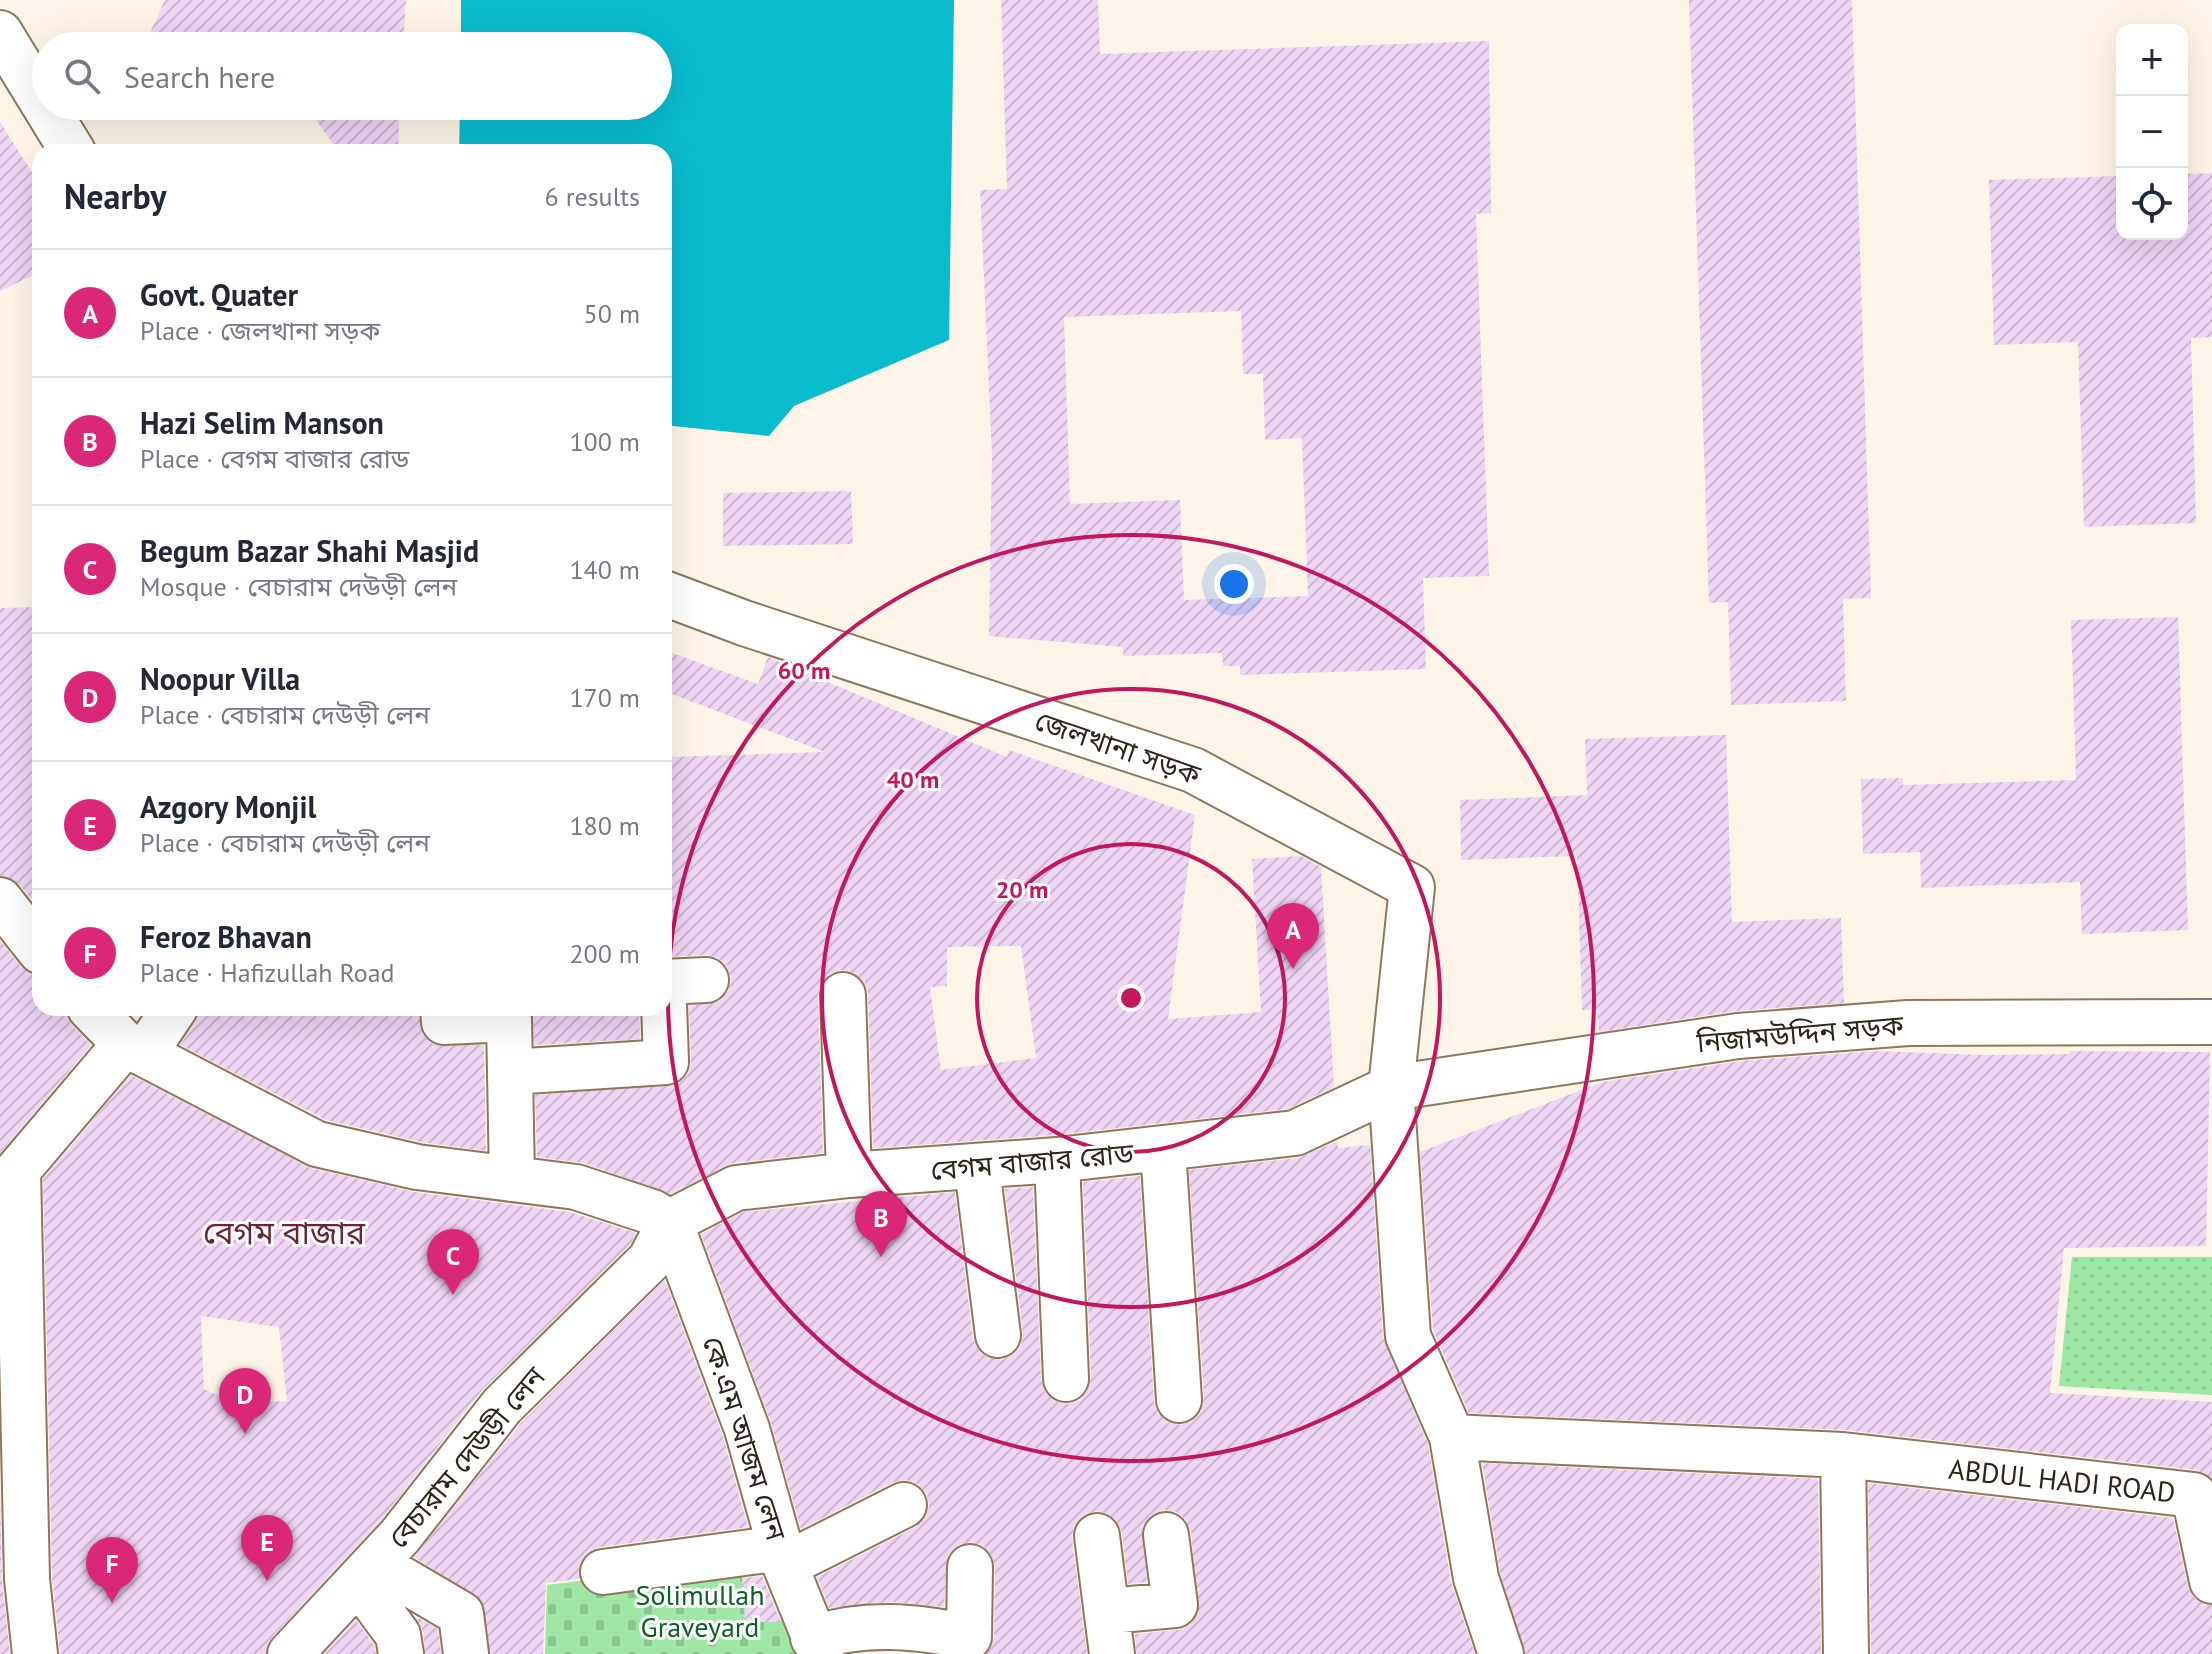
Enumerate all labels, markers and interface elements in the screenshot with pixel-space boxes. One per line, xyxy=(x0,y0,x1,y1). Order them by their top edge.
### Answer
map controls xyxy=(2116,24,2188,240)
button: + xyxy=(2116,24,2188,96)
search box xyxy=(32,32,672,120)
icon: search xyxy=(60,54,104,98)
text: Search here xyxy=(124,57,275,96)
button: − xyxy=(2116,96,2188,168)
button: locate xyxy=(2116,168,2188,240)
text: Nearby xyxy=(64,174,166,218)
text: 6 results xyxy=(545,180,640,213)
text: Govt. Quater xyxy=(140,275,298,314)
text: A xyxy=(82,297,98,330)
text: 50 m xyxy=(584,297,640,330)
text: Place · জেলখানা সড়ক xyxy=(140,314,380,347)
text: Hazi Selim Manson xyxy=(140,403,384,442)
text: B xyxy=(82,425,98,458)
text: 100 m xyxy=(569,425,640,458)
text: Place · বেগম বাজার রোড xyxy=(140,442,409,475)
text: Begum Bazar Shahi Masjid xyxy=(140,531,479,570)
text: C xyxy=(83,553,97,586)
text: 140 m xyxy=(569,553,640,586)
your location xyxy=(1214,564,1254,604)
text: Mosque · বেচারাম দেউড়ী লেন xyxy=(140,570,457,603)
text: 60 m xyxy=(778,655,830,686)
text: Noopur Villa xyxy=(140,659,300,698)
text: D xyxy=(82,681,98,714)
text: 170 m xyxy=(569,681,640,714)
text: Place · বেচারাম দেউড়ী লেন xyxy=(140,698,430,731)
street label: জেলখানা সড়ক xyxy=(1030,701,1206,793)
text: 40 m xyxy=(887,764,939,795)
text: Azgory Monjil xyxy=(140,787,316,826)
text: E xyxy=(83,809,97,842)
text: 180 m xyxy=(569,809,640,842)
text: Place · বেচারাম দেউড়ী লেন xyxy=(140,826,430,859)
text: 20 m xyxy=(996,874,1048,905)
pin: A xyxy=(1267,903,1319,969)
text: Feroz Bhavan xyxy=(140,917,312,956)
text: F xyxy=(83,937,97,970)
text: 200 m xyxy=(569,937,640,970)
text: Place · Hafizullah Road xyxy=(140,956,395,989)
centre of rings xyxy=(1117,984,1145,1012)
street label: নিজামউদ্দিন সড়ক xyxy=(1694,1006,1905,1061)
street label: বেগম বাজার রোড xyxy=(929,1134,1136,1188)
pin: B xyxy=(855,1191,907,1257)
district label: বেগম বাজার xyxy=(203,1211,366,1253)
pin: C xyxy=(427,1229,479,1295)
street label: কে.এম আজম লেন xyxy=(695,1331,796,1546)
street label: বেচারাম দেউড়ী লেন xyxy=(379,1358,553,1555)
pin: D xyxy=(219,1368,271,1434)
street label: ABDUL HADI ROAD xyxy=(1947,1450,2177,1510)
pin: E xyxy=(241,1515,293,1581)
pin: F xyxy=(86,1537,138,1603)
park label: Solimullah Graveyard xyxy=(636,1576,764,1645)

